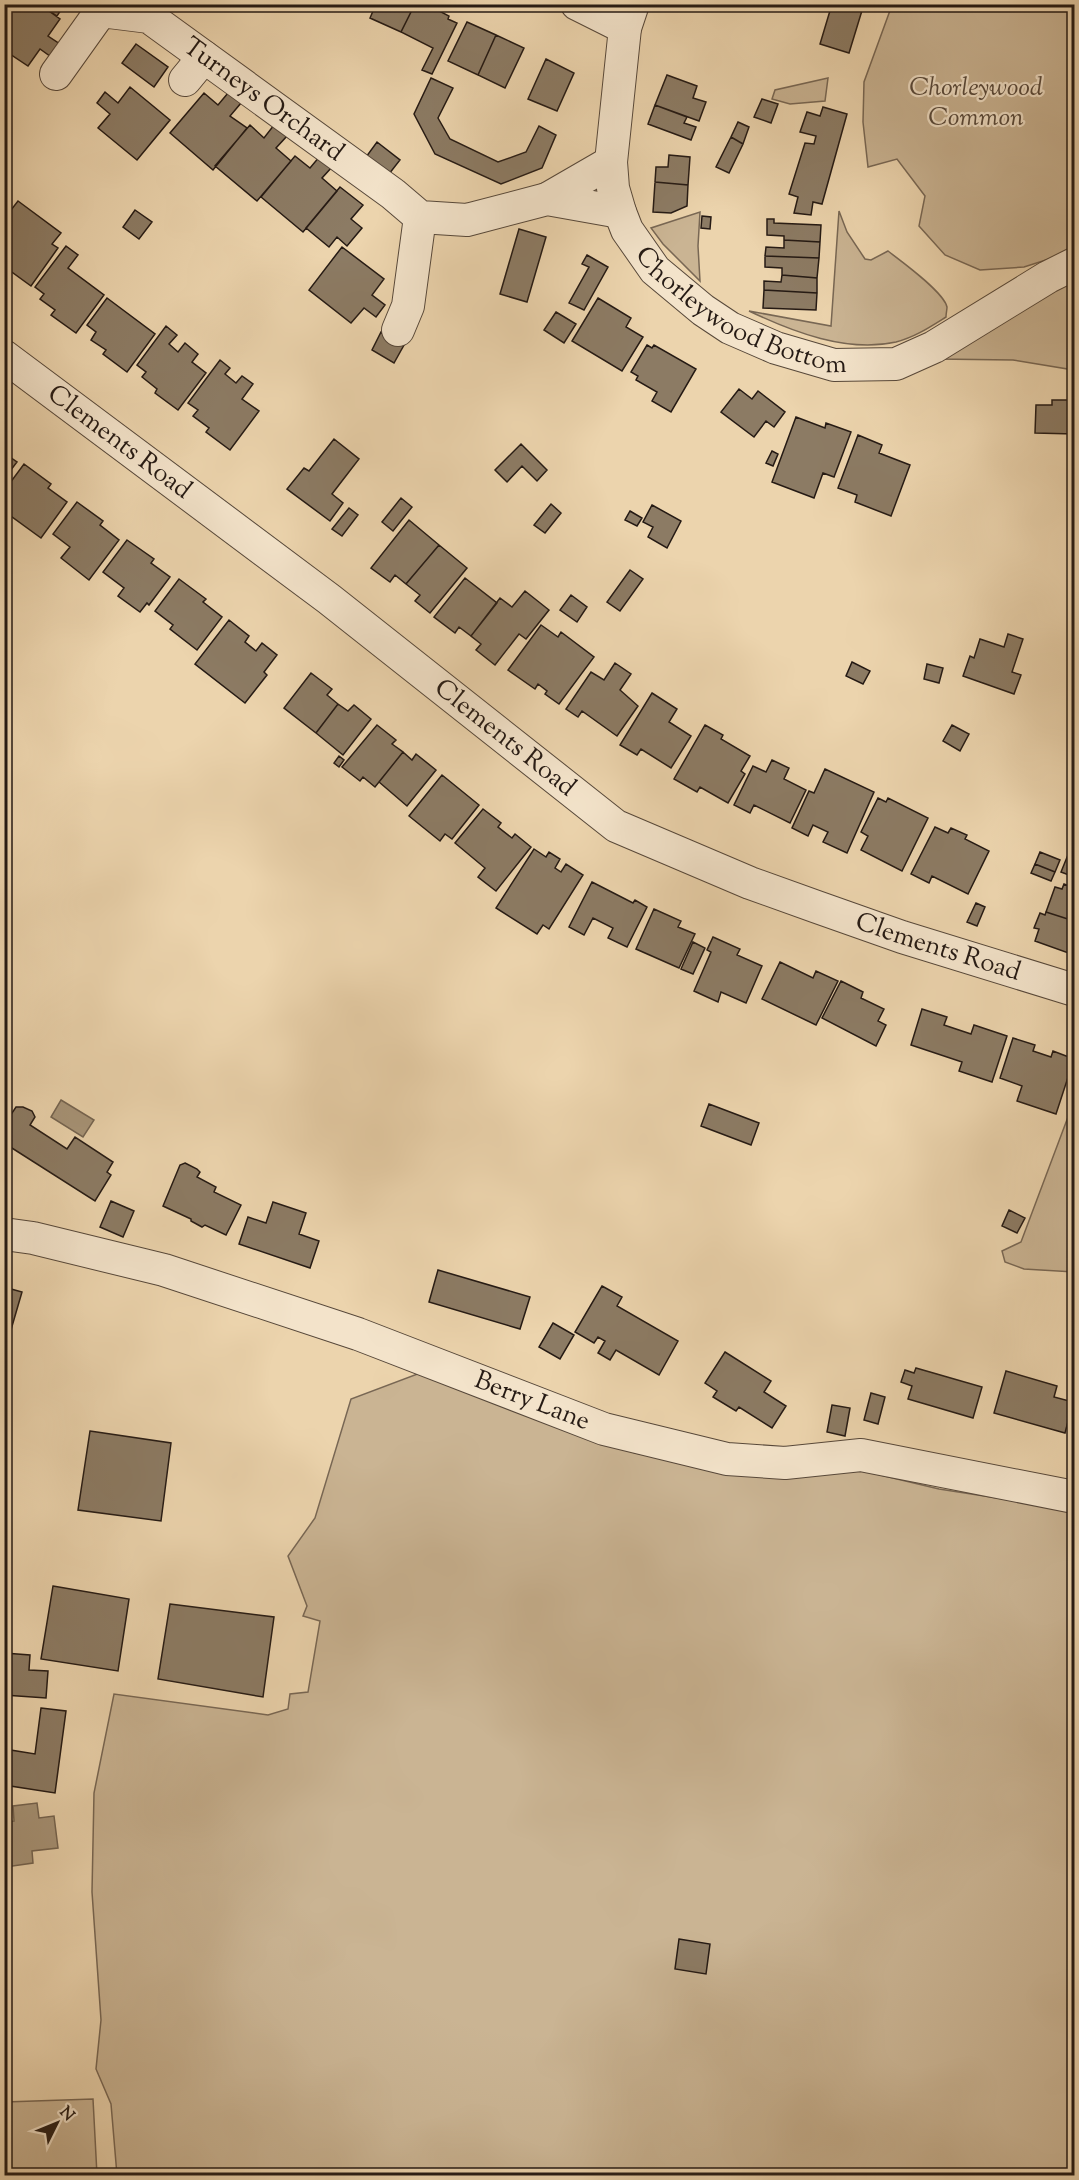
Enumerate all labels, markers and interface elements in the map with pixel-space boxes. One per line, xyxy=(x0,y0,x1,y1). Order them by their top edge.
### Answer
street label: Turneys Orchard xyxy=(175,29,352,171)
park label: Chorleywood Common xyxy=(909,70,1043,137)
street label: Chorleywood Bottom xyxy=(626,239,847,384)
street label: Clements Road xyxy=(39,376,199,509)
street label: Clements Road xyxy=(426,670,584,806)
street label: Clements Road xyxy=(850,903,1025,991)
street label: Berry Lane xyxy=(469,1362,595,1440)
north arrow xyxy=(27,2093,87,2153)
text: N xyxy=(53,2102,79,2127)

